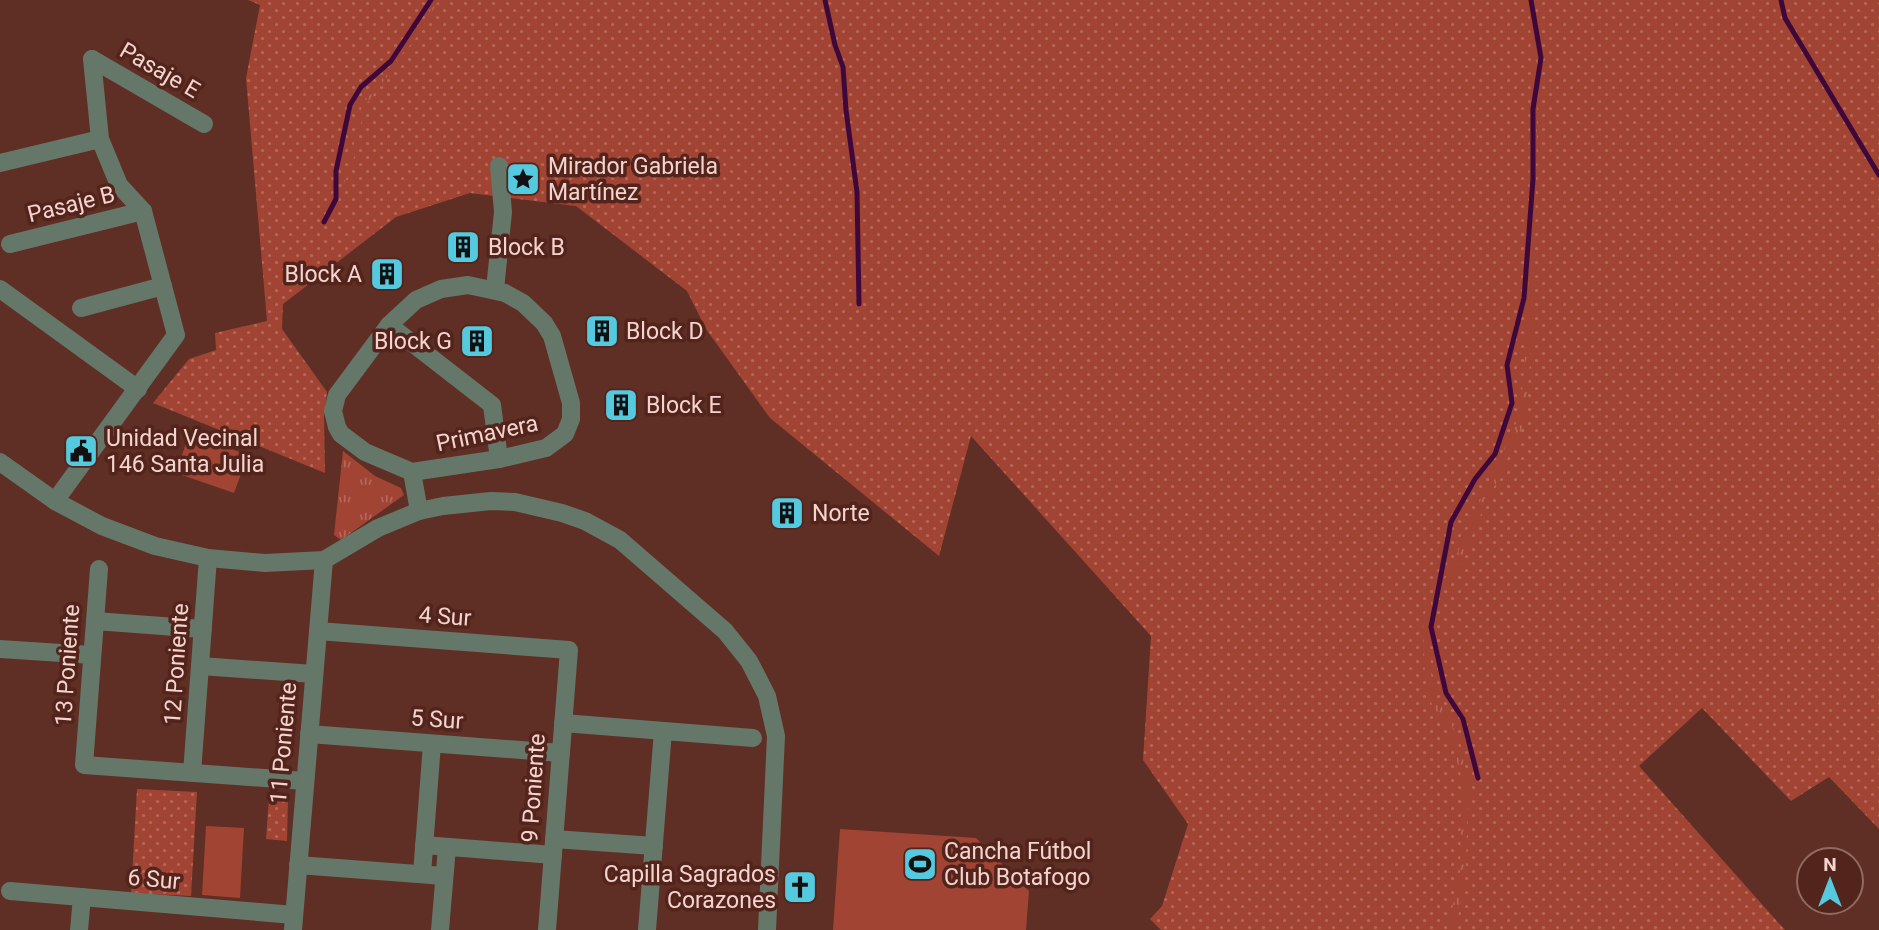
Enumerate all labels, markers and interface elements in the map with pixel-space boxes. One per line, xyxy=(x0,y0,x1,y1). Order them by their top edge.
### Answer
street label: Pasaje E xyxy=(115,37,205,104)
place label: Mirador Gabriela Martínez xyxy=(548,153,718,206)
place icon: Mirador Gabriela Martínez xyxy=(504,160,542,198)
street label: Pasaje B xyxy=(25,181,118,228)
building icon: Block B xyxy=(444,228,482,266)
place label: Block B xyxy=(488,234,565,261)
building icon: Block A xyxy=(368,255,406,293)
place label: Block A xyxy=(285,261,362,288)
building icon: Block D xyxy=(583,312,621,350)
place label: Block D xyxy=(626,318,704,345)
building icon: Block G xyxy=(458,322,496,360)
place label: Block G xyxy=(374,328,452,355)
building icon: Block E xyxy=(602,386,640,424)
place label: Block E xyxy=(646,392,722,419)
street label: Primavera xyxy=(434,410,541,457)
place label: Unidad Vecinal 146 Santa Julia xyxy=(106,425,264,478)
public building icon: Unidad Vecinal 146 Santa Julia xyxy=(62,432,100,470)
building icon: Norte xyxy=(768,494,806,532)
place label: Norte xyxy=(812,500,870,527)
street label: 4 Sur xyxy=(418,601,472,632)
street label: 12 Poniente xyxy=(159,602,194,726)
street label: 13 Poniente xyxy=(50,603,85,727)
street label: 11 Poniente xyxy=(265,681,302,805)
street label: 5 Sur xyxy=(410,704,464,735)
street label: 9 Poniente xyxy=(516,733,551,843)
place label: Cancha Fútbol Club Botafogo xyxy=(944,838,1091,891)
sports icon: Cancha Fútbol Club Botafogo xyxy=(901,845,939,883)
north arrow xyxy=(1795,846,1865,916)
text: N xyxy=(1823,853,1837,876)
place label: Capilla Sagrados Corazones xyxy=(604,861,776,914)
street label: 6 Sur xyxy=(126,864,182,895)
church icon: Capilla Sagrados Corazones xyxy=(781,868,819,906)

